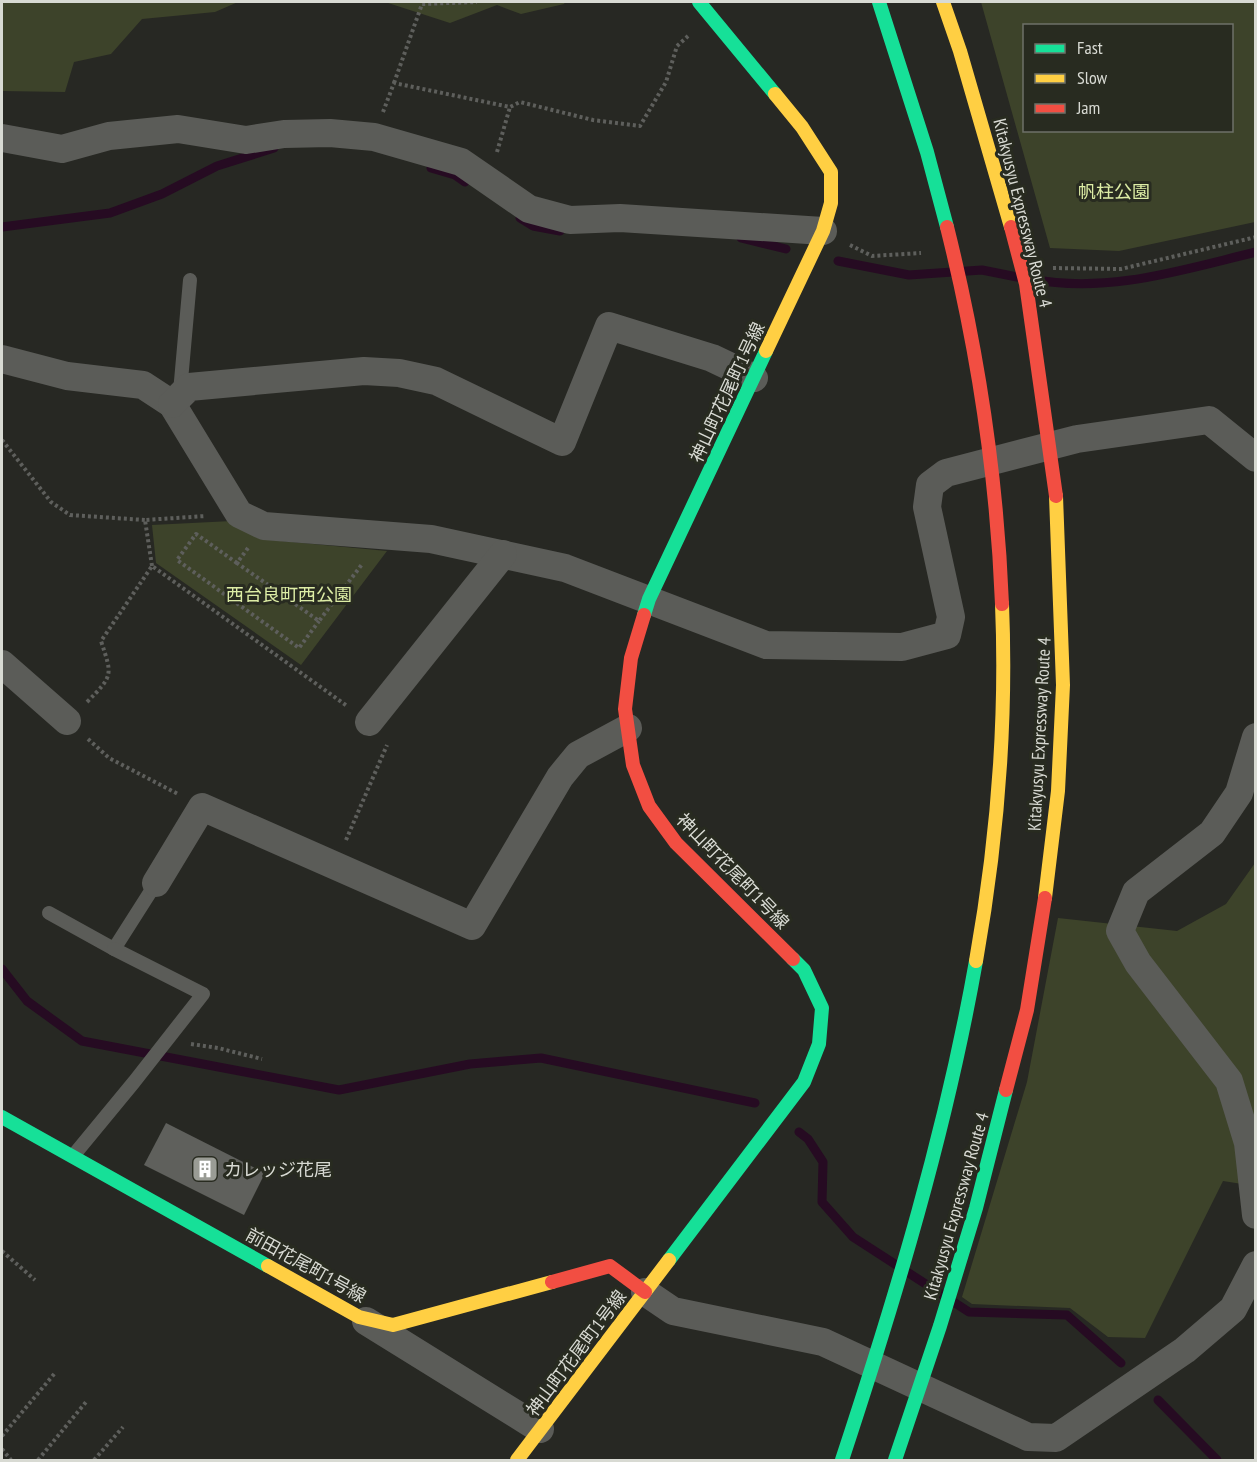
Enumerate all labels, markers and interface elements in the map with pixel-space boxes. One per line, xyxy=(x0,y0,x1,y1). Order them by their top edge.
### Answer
legend xyxy=(1023,24,1233,132)
text: Fast xyxy=(1077,36,1103,59)
text: Slow xyxy=(1077,66,1108,89)
text: Jam xyxy=(1076,96,1100,119)
street label: Kitakyusyu Expressway Route 4 xyxy=(988,116,1058,310)
park label: 帆柱公園 xyxy=(1078,180,1150,203)
street label: 神山町花尾町1号線 xyxy=(684,318,770,466)
park label: 西台良町西公園 xyxy=(226,583,352,606)
street label: Kitakyusyu Expressway Route 4 xyxy=(1022,637,1056,831)
street label: 神山町花尾町1号線 xyxy=(672,808,794,934)
street label: Kitakyusyu Expressway Route 4 xyxy=(918,1110,994,1302)
building icon: カレッジ花尾 xyxy=(190,1154,220,1184)
place label: カレッジ花尾 xyxy=(224,1158,332,1181)
street label: 前田花尾町1号線 xyxy=(242,1222,370,1308)
street label: 神山町花尾町1号線 xyxy=(521,1285,631,1421)

